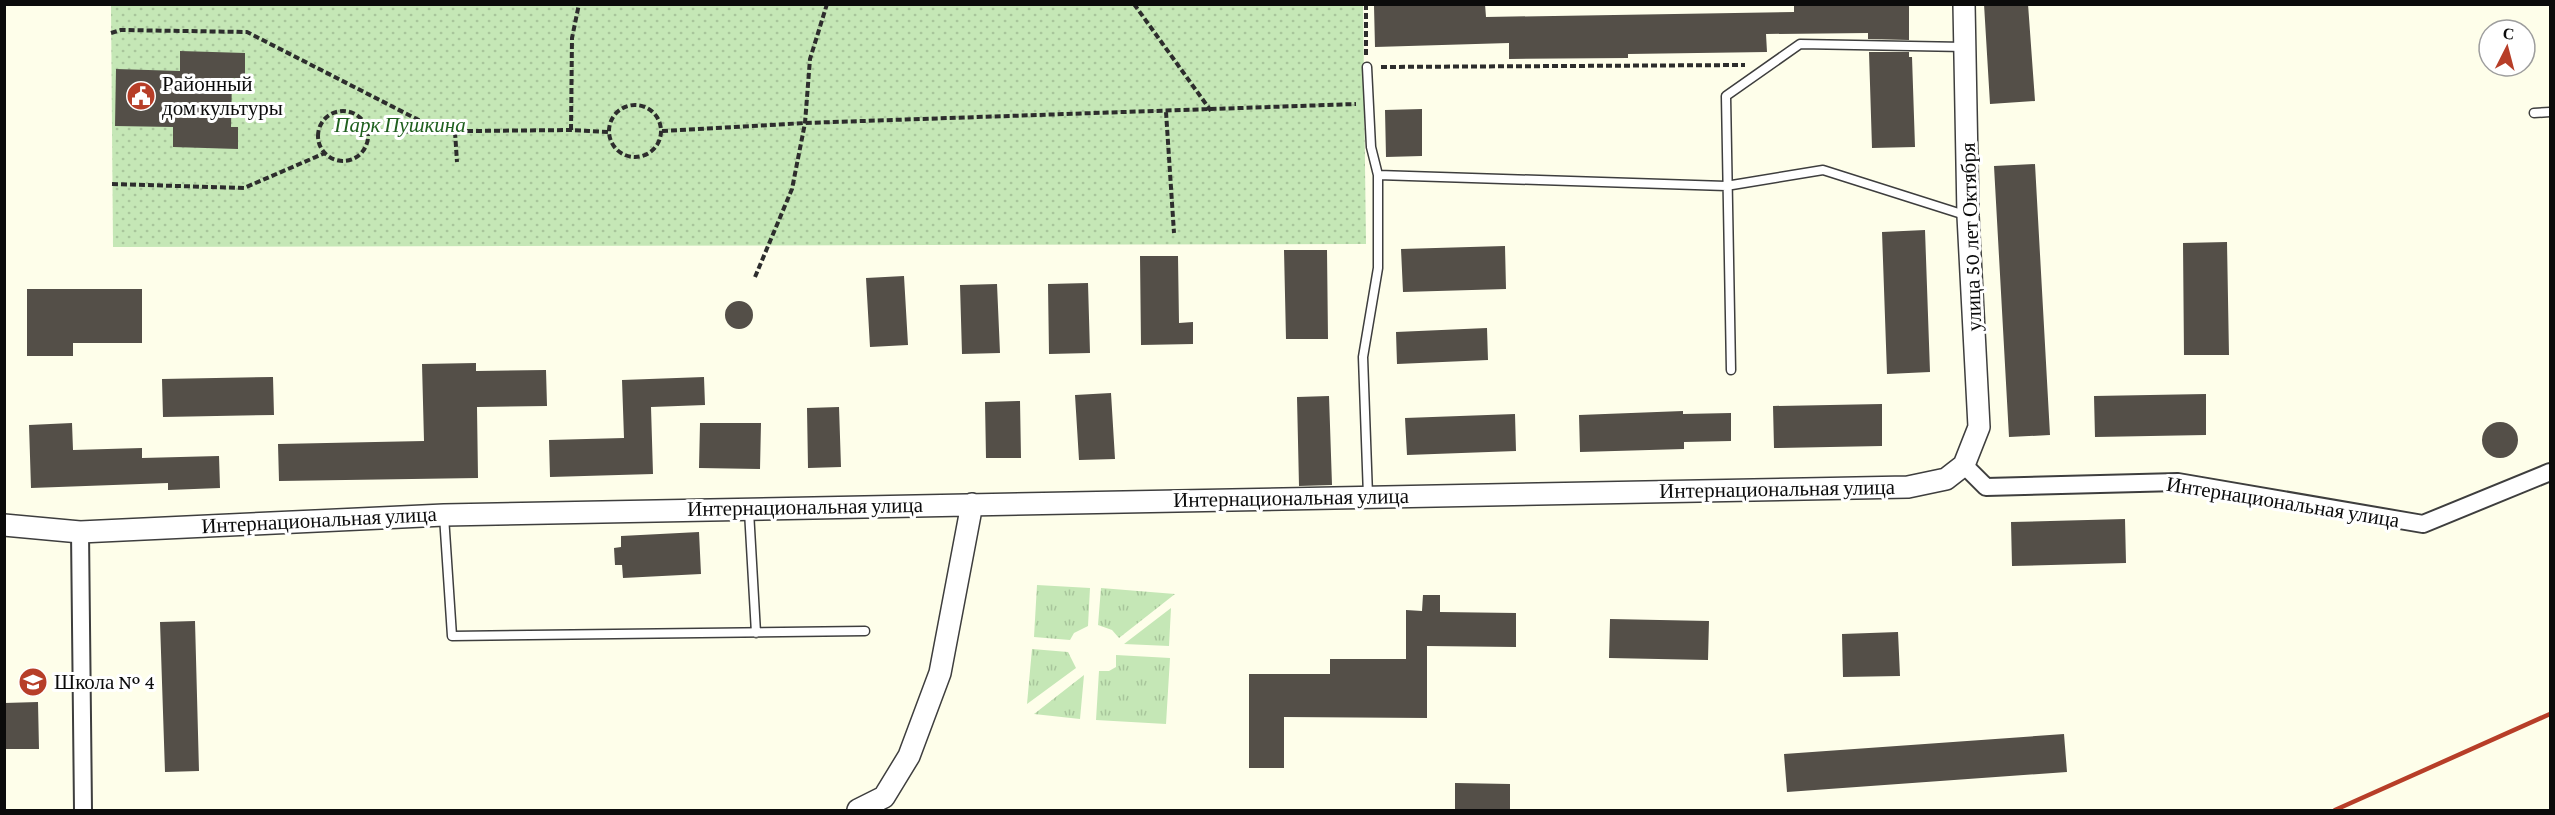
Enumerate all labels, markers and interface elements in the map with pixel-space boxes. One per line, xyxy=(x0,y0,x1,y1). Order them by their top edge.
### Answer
north arrow xyxy=(2477,18,2537,78)
text: С xyxy=(2502,25,2515,43)
place label: Районный дом культуры xyxy=(162,72,283,120)
public building icon: Районный дом культуры xyxy=(125,80,157,112)
park label: Парк Пушкина xyxy=(333,113,466,137)
street label: улица 50 лет Октября xyxy=(1956,142,1986,332)
street label: Интернациональная улица xyxy=(2165,472,2402,532)
street label: Интернациональная улица xyxy=(1659,475,1896,503)
street label: Интернациональная улица xyxy=(1173,484,1410,512)
street label: Интернациональная улица xyxy=(687,493,924,521)
street label: Интернациональная улица xyxy=(201,502,438,538)
school or university icon: Школа № 4 xyxy=(17,666,49,698)
place label: Школа № 4 xyxy=(54,670,155,694)

